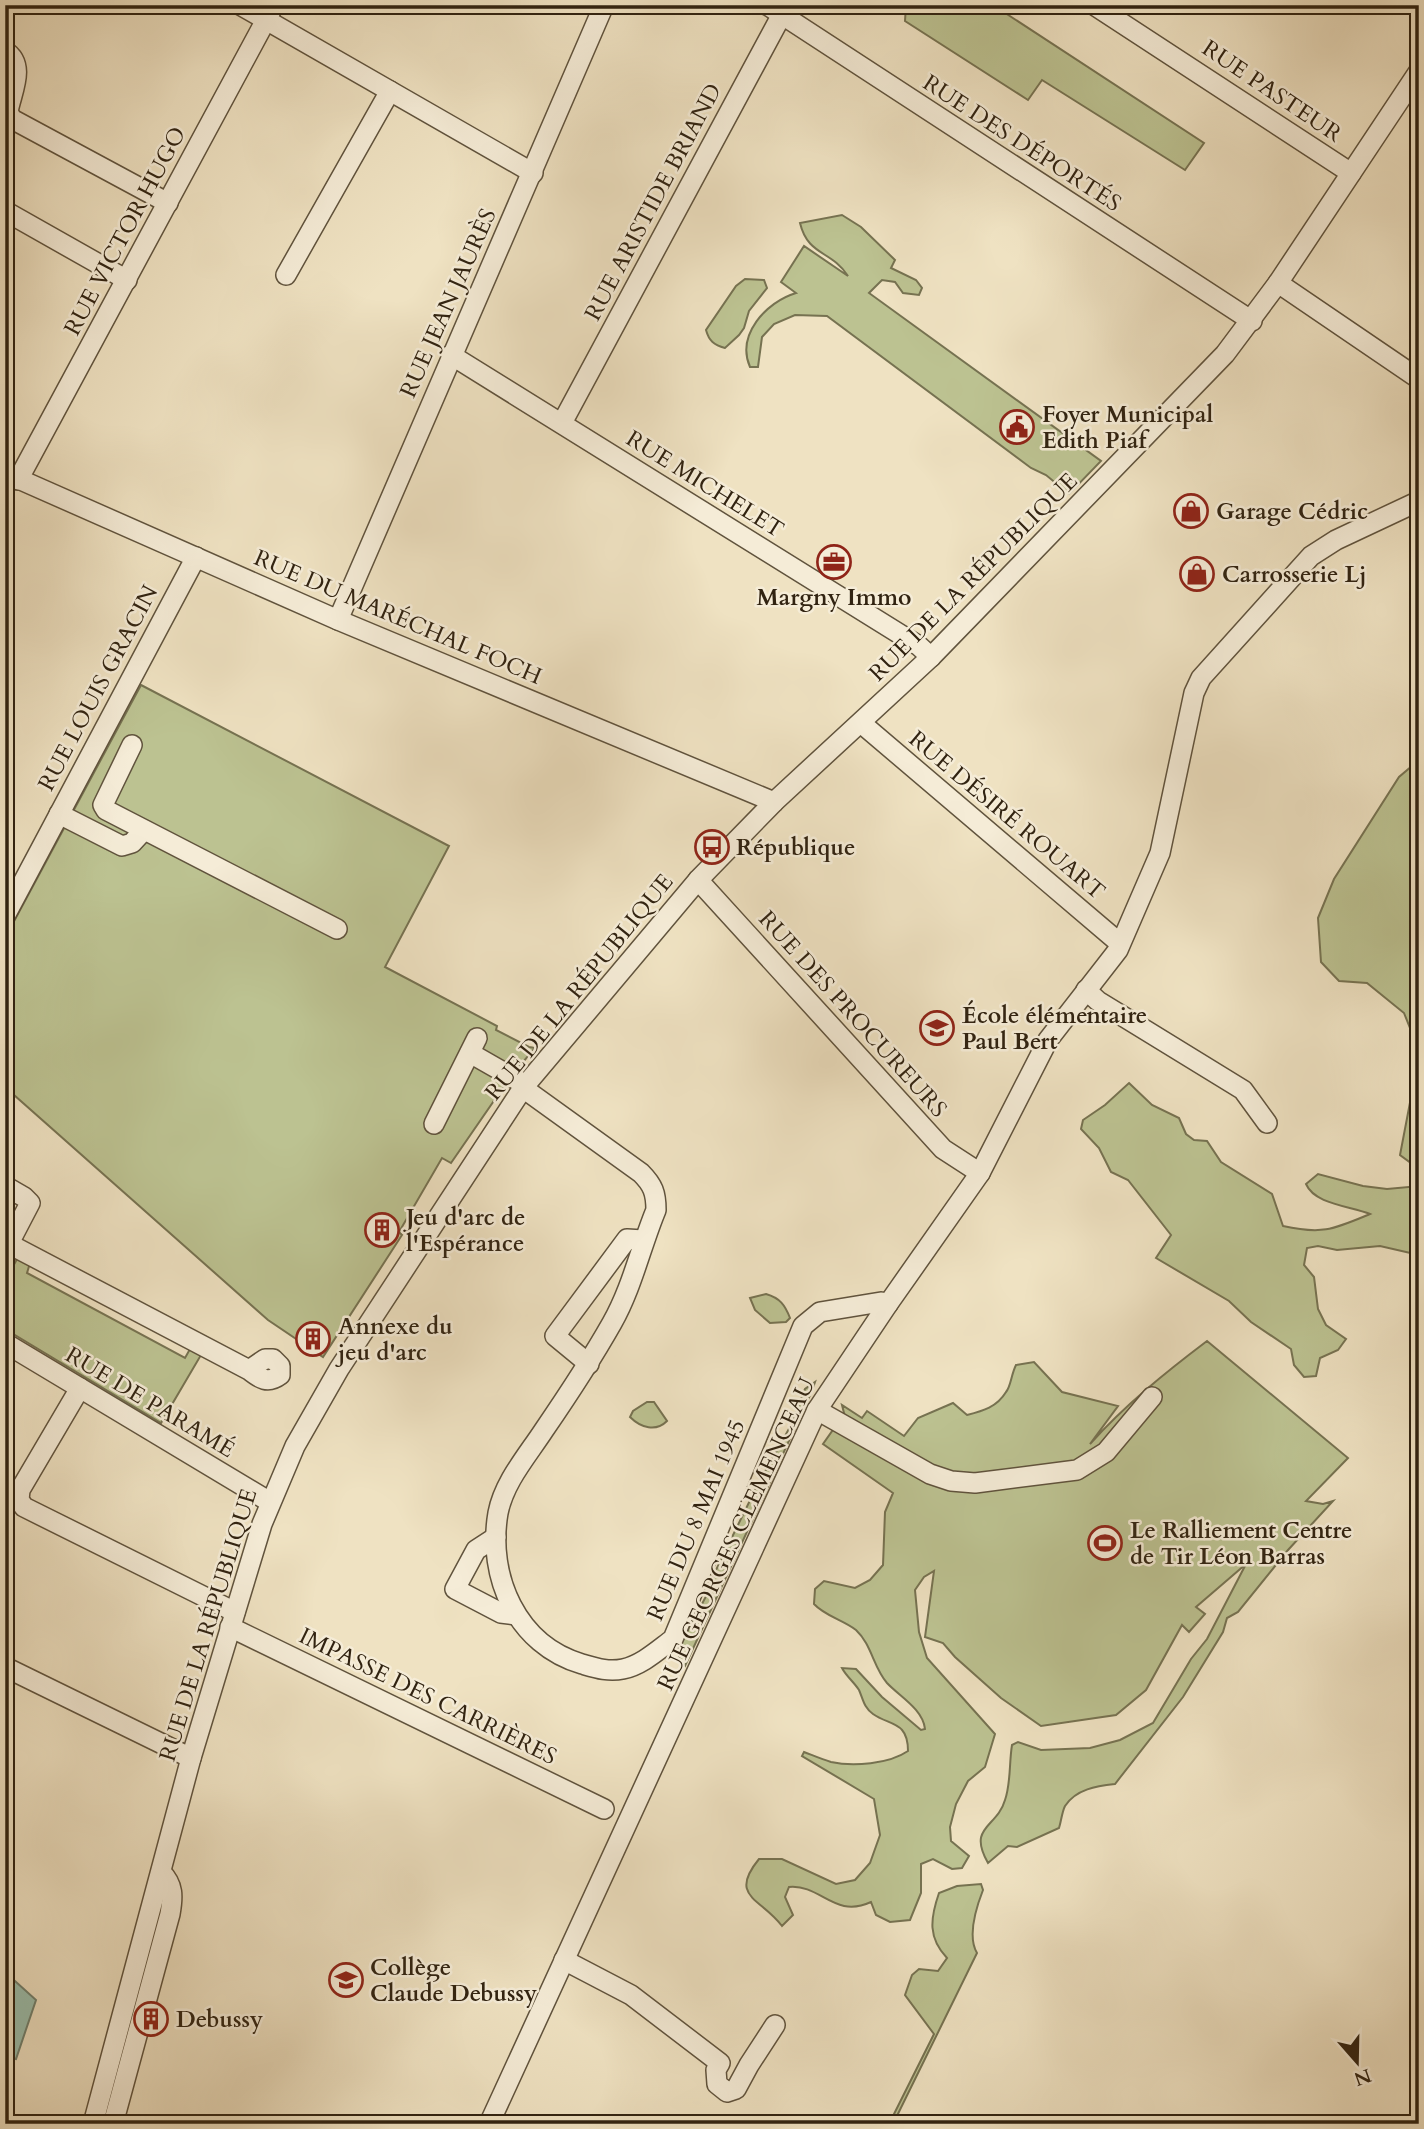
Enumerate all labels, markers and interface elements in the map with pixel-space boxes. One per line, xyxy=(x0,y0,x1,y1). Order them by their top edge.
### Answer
street label: RUE PASTEUR xyxy=(1196,33,1348,149)
street label: RUE DES DÉPORTÉS xyxy=(917,67,1127,219)
street label: RUE ARISTIDE BRIAND xyxy=(577,78,729,326)
street label: RUE VICTOR HUGO xyxy=(57,121,193,341)
street label: RUE JEAN JAURÈS xyxy=(392,204,504,402)
place label: Foyer Municipal Edith Piaf xyxy=(1042,399,1214,456)
public building icon: Foyer Municipal Edith Piaf xyxy=(998,408,1036,446)
street label: RUE MICHELET xyxy=(620,423,790,545)
street label: RUE DE LA RÉPUBLIQUE xyxy=(862,466,1084,688)
shop icon: Garage Cédric xyxy=(1172,492,1210,530)
place label: Garage Cédric xyxy=(1216,496,1368,527)
street label: RUE DU MARÉCHAL FOCH xyxy=(249,542,547,692)
office icon: Margny Immo xyxy=(815,543,853,581)
shop icon: Carrosserie Lj xyxy=(1178,555,1216,593)
place label: Carrosserie Lj xyxy=(1222,559,1367,590)
street label: RUE LOUIS GRACIN xyxy=(31,579,166,796)
place label: Margny Immo xyxy=(756,582,912,613)
street label: RUE DÉSIRÉ ROUART xyxy=(902,724,1112,906)
bus stop icon: République xyxy=(693,828,731,866)
place label: République xyxy=(736,832,855,863)
street label: RUE DE LA RÉPUBLIQUE xyxy=(478,867,680,1107)
street label: RUE DES PROCUREURS xyxy=(752,904,954,1124)
place label: École élémentaire Paul Bert xyxy=(962,1000,1147,1057)
school or university icon: École élémentaire Paul Bert xyxy=(918,1009,956,1047)
place label: Jeu d'arc de l'Espérance xyxy=(403,1202,525,1259)
building icon: Jeu d'arc de l'Espérance xyxy=(363,1211,401,1249)
place label: Annexe du jeu d'arc xyxy=(335,1311,453,1368)
building icon: Annexe du jeu d'arc xyxy=(294,1320,332,1358)
street label: RUE DE PARAMÉ xyxy=(60,1339,240,1465)
street label: RUE GEORGES CLEMENCEAU xyxy=(650,1372,822,1695)
street label: RUE DU 8 MAI 1945 xyxy=(640,1415,752,1625)
street label: RUE DE LA RÉPUBLIQUE xyxy=(152,1485,264,1765)
place label: Le Ralliement Centre de Tir Léon Barras xyxy=(1130,1515,1352,1572)
sports icon: Le Ralliement Centre de Tir Léon Barras xyxy=(1086,1524,1124,1562)
street label: IMPASSE DES CARRIÈRES xyxy=(294,1620,562,1772)
place label: Collège Claude Debussy xyxy=(370,1952,537,2009)
school or university icon: Collège Claude Debussy xyxy=(327,1961,365,1999)
building icon: Debussy xyxy=(132,2000,170,2038)
place label: Debussy xyxy=(176,2004,263,2035)
north arrow xyxy=(1322,2028,1392,2098)
text: N xyxy=(1350,2062,1375,2092)

